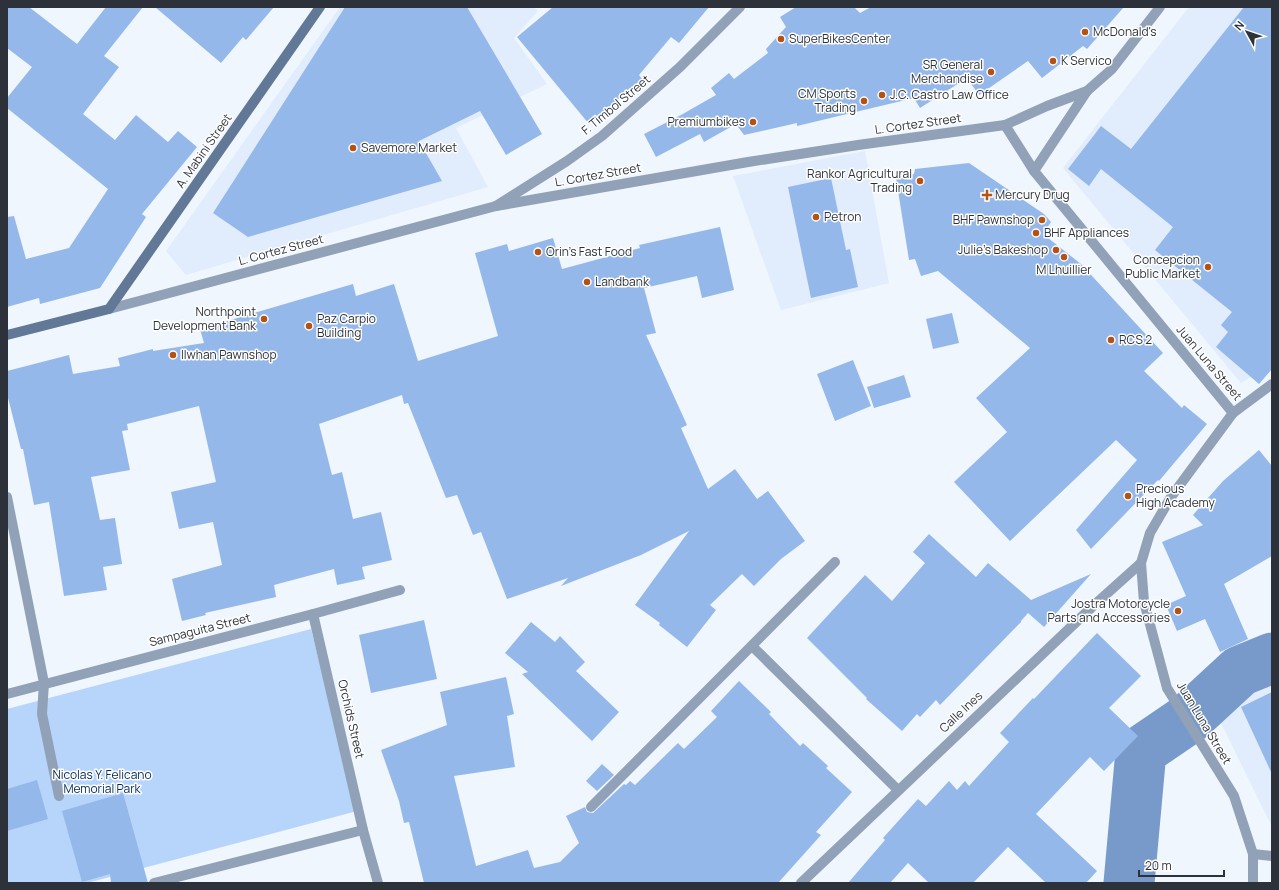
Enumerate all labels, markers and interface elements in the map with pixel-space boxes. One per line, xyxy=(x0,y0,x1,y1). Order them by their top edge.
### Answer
north arrow xyxy=(1227,12,1267,52)
text: N xyxy=(1231,17,1247,33)
place label: McDonald's xyxy=(1093,23,1157,40)
marker: McDonald's xyxy=(1080,27,1090,37)
place label: SuperBikesCenter xyxy=(789,30,890,47)
marker: SuperBikesCenter xyxy=(776,34,786,44)
place label: K Servico xyxy=(1061,52,1111,69)
place label: SR General Merchandise xyxy=(911,56,983,87)
marker: K Servico xyxy=(1048,56,1058,66)
marker: SR General Merchandise xyxy=(986,67,996,77)
street label: F. Timbol Street xyxy=(578,71,654,138)
place label: CM Sports Trading xyxy=(798,85,856,116)
place label: J.C. Castro Law Office xyxy=(890,86,1009,103)
marker: J.C. Castro Law Office xyxy=(877,90,887,100)
marker: CM Sports Trading xyxy=(859,96,869,106)
street label: L. Cortez Street xyxy=(874,109,962,138)
street label: A. Mabini Street xyxy=(172,110,236,191)
place label: Premiumbikes xyxy=(667,113,745,130)
marker: Premiumbikes xyxy=(748,117,758,127)
place label: Savemore Market xyxy=(361,139,457,156)
marker: Savemore Market xyxy=(348,143,358,153)
street label: L. Cortez Street xyxy=(554,159,642,190)
place label: Rankor Agricultural Trading xyxy=(807,165,912,196)
marker: Rankor Agricultural Trading xyxy=(915,176,925,186)
place label: Mercury Drug xyxy=(995,186,1070,203)
marker: Mercury Drug xyxy=(982,190,992,200)
place label: Petron xyxy=(824,208,861,225)
place label: BHF Pawnshop xyxy=(953,211,1034,228)
marker: Petron xyxy=(811,212,821,222)
marker: BHF Pawnshop xyxy=(1037,215,1047,225)
place label: BHF Appliances xyxy=(1044,224,1129,241)
marker: BHF Appliances xyxy=(1031,228,1041,238)
street label: L. Cortez Street xyxy=(237,230,325,269)
place label: Julie's Bakeshop xyxy=(958,241,1048,258)
place label: Orin's Fast Food xyxy=(546,243,632,260)
marker: Julie's Bakeshop xyxy=(1051,245,1061,255)
marker: Orin's Fast Food xyxy=(533,247,543,257)
place label: Concepcion Public Market xyxy=(1125,251,1200,282)
marker: M Lhuillier xyxy=(1059,252,1069,262)
place label: M Lhuillier xyxy=(1036,261,1092,278)
marker: Concepcion Public Market xyxy=(1203,262,1213,272)
place label: Landbank xyxy=(595,273,650,290)
marker: Landbank xyxy=(582,277,592,287)
place label: Northpoint Development Bank xyxy=(153,303,257,334)
place label: Paz Carpio Building xyxy=(317,310,376,341)
marker: Northpoint Development Bank xyxy=(259,314,269,324)
marker: Paz Carpio Building xyxy=(304,321,314,331)
street label: Juan Luna Street xyxy=(1173,321,1246,404)
place label: RCS 2 xyxy=(1119,331,1152,348)
marker: RCS 2 xyxy=(1106,335,1116,345)
place label: Ilwhan Pawnshop xyxy=(181,346,277,363)
marker: Ilwhan Pawnshop xyxy=(168,350,178,360)
place label: Precious High Academy xyxy=(1136,480,1215,511)
marker: Precious High Academy xyxy=(1123,491,1133,501)
place label: Jostra Motorcycle Parts and Accessories xyxy=(1048,595,1170,626)
marker: Jostra Motorcycle Parts and Accessories xyxy=(1173,606,1183,616)
street label: Sampaguita Street xyxy=(147,609,253,650)
street label: Orchids Street xyxy=(334,678,369,760)
street label: Juan Luna Street xyxy=(1173,678,1236,767)
street label: Calle Ines xyxy=(935,687,986,736)
park label: Nicolas Y. Felicano Memorial Park xyxy=(52,766,152,797)
scale bar xyxy=(1139,852,1224,878)
text: 20 m xyxy=(1145,857,1172,874)

